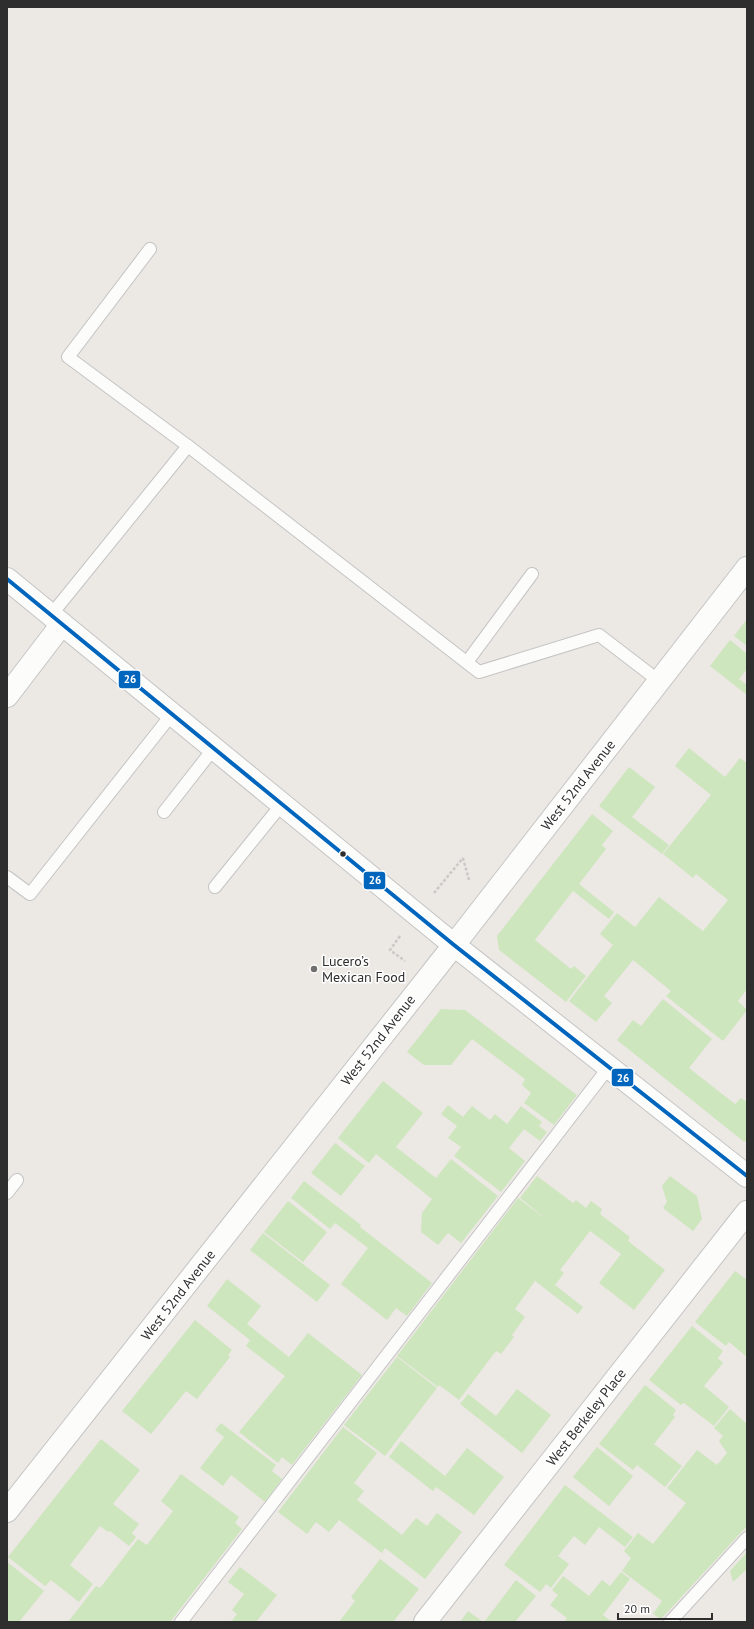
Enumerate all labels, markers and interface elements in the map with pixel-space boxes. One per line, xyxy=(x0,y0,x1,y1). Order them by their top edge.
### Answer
line badge: 26 xyxy=(118,670,141,689)
text: 26 xyxy=(124,672,136,686)
street label: West 52nd Avenue xyxy=(537,736,619,834)
unlabelled marker xyxy=(338,849,348,859)
line badge: 26 xyxy=(363,871,386,890)
text: 26 xyxy=(369,873,381,887)
place label: Lucero’s Mexican Food xyxy=(322,952,405,986)
marker: Lucero’s Mexican Food xyxy=(309,964,319,974)
street label: West 52nd Avenue xyxy=(337,991,419,1089)
line badge: 26 xyxy=(611,1068,634,1087)
text: 26 xyxy=(617,1071,629,1085)
street label: West 52nd Avenue xyxy=(137,1246,219,1344)
street label: West Berkeley Place xyxy=(542,1365,630,1469)
scale bar xyxy=(618,1595,712,1621)
text: 20 m xyxy=(624,1601,650,1616)

